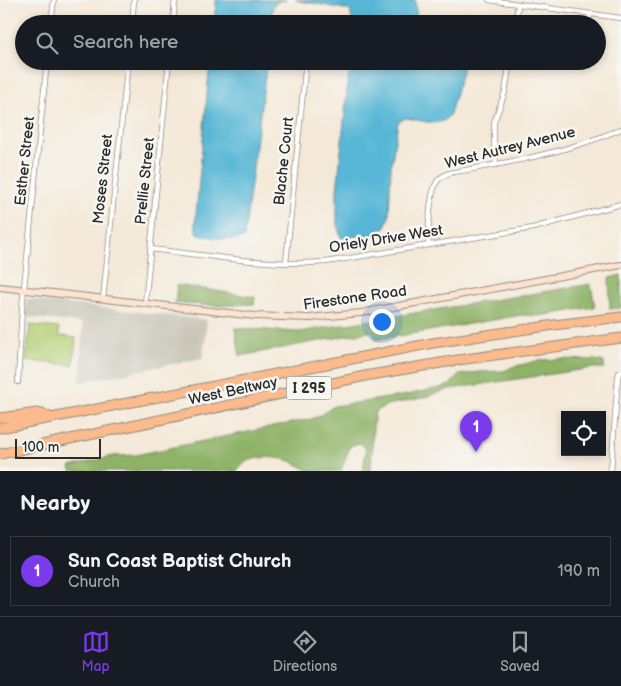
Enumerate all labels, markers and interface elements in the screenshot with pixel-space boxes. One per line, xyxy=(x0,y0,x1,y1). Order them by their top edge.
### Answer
search box xyxy=(15,15,606,70)
icon: search xyxy=(33,29,61,57)
text: Search here xyxy=(73,31,178,54)
street label: Esther Street xyxy=(11,115,39,206)
street label: Blache Court xyxy=(270,115,298,206)
street label: West Autrey Avenue xyxy=(443,123,577,173)
street label: Moses Street xyxy=(89,133,117,225)
street label: Prellie Street xyxy=(131,136,159,225)
street label: Oriely Drive West xyxy=(328,221,445,257)
street label: Firestone Road xyxy=(302,281,408,315)
your location xyxy=(369,309,395,335)
street label: West Beltway xyxy=(187,372,279,410)
road number: I 295 xyxy=(286,376,332,399)
pin: 1 xyxy=(460,411,492,452)
map controls xyxy=(561,411,606,456)
button: locate xyxy=(561,411,606,456)
scale bar xyxy=(15,436,101,459)
text: 100 m xyxy=(22,439,59,456)
text: Nearby xyxy=(20,491,90,516)
text: Sun Coast Baptist Church xyxy=(68,550,291,573)
text: 1 xyxy=(34,562,40,581)
text: 190 m xyxy=(558,562,600,581)
text: Church xyxy=(68,573,120,592)
tab: Map xyxy=(82,628,110,675)
tab: Directions xyxy=(273,628,337,675)
tab: Saved xyxy=(500,628,539,675)

